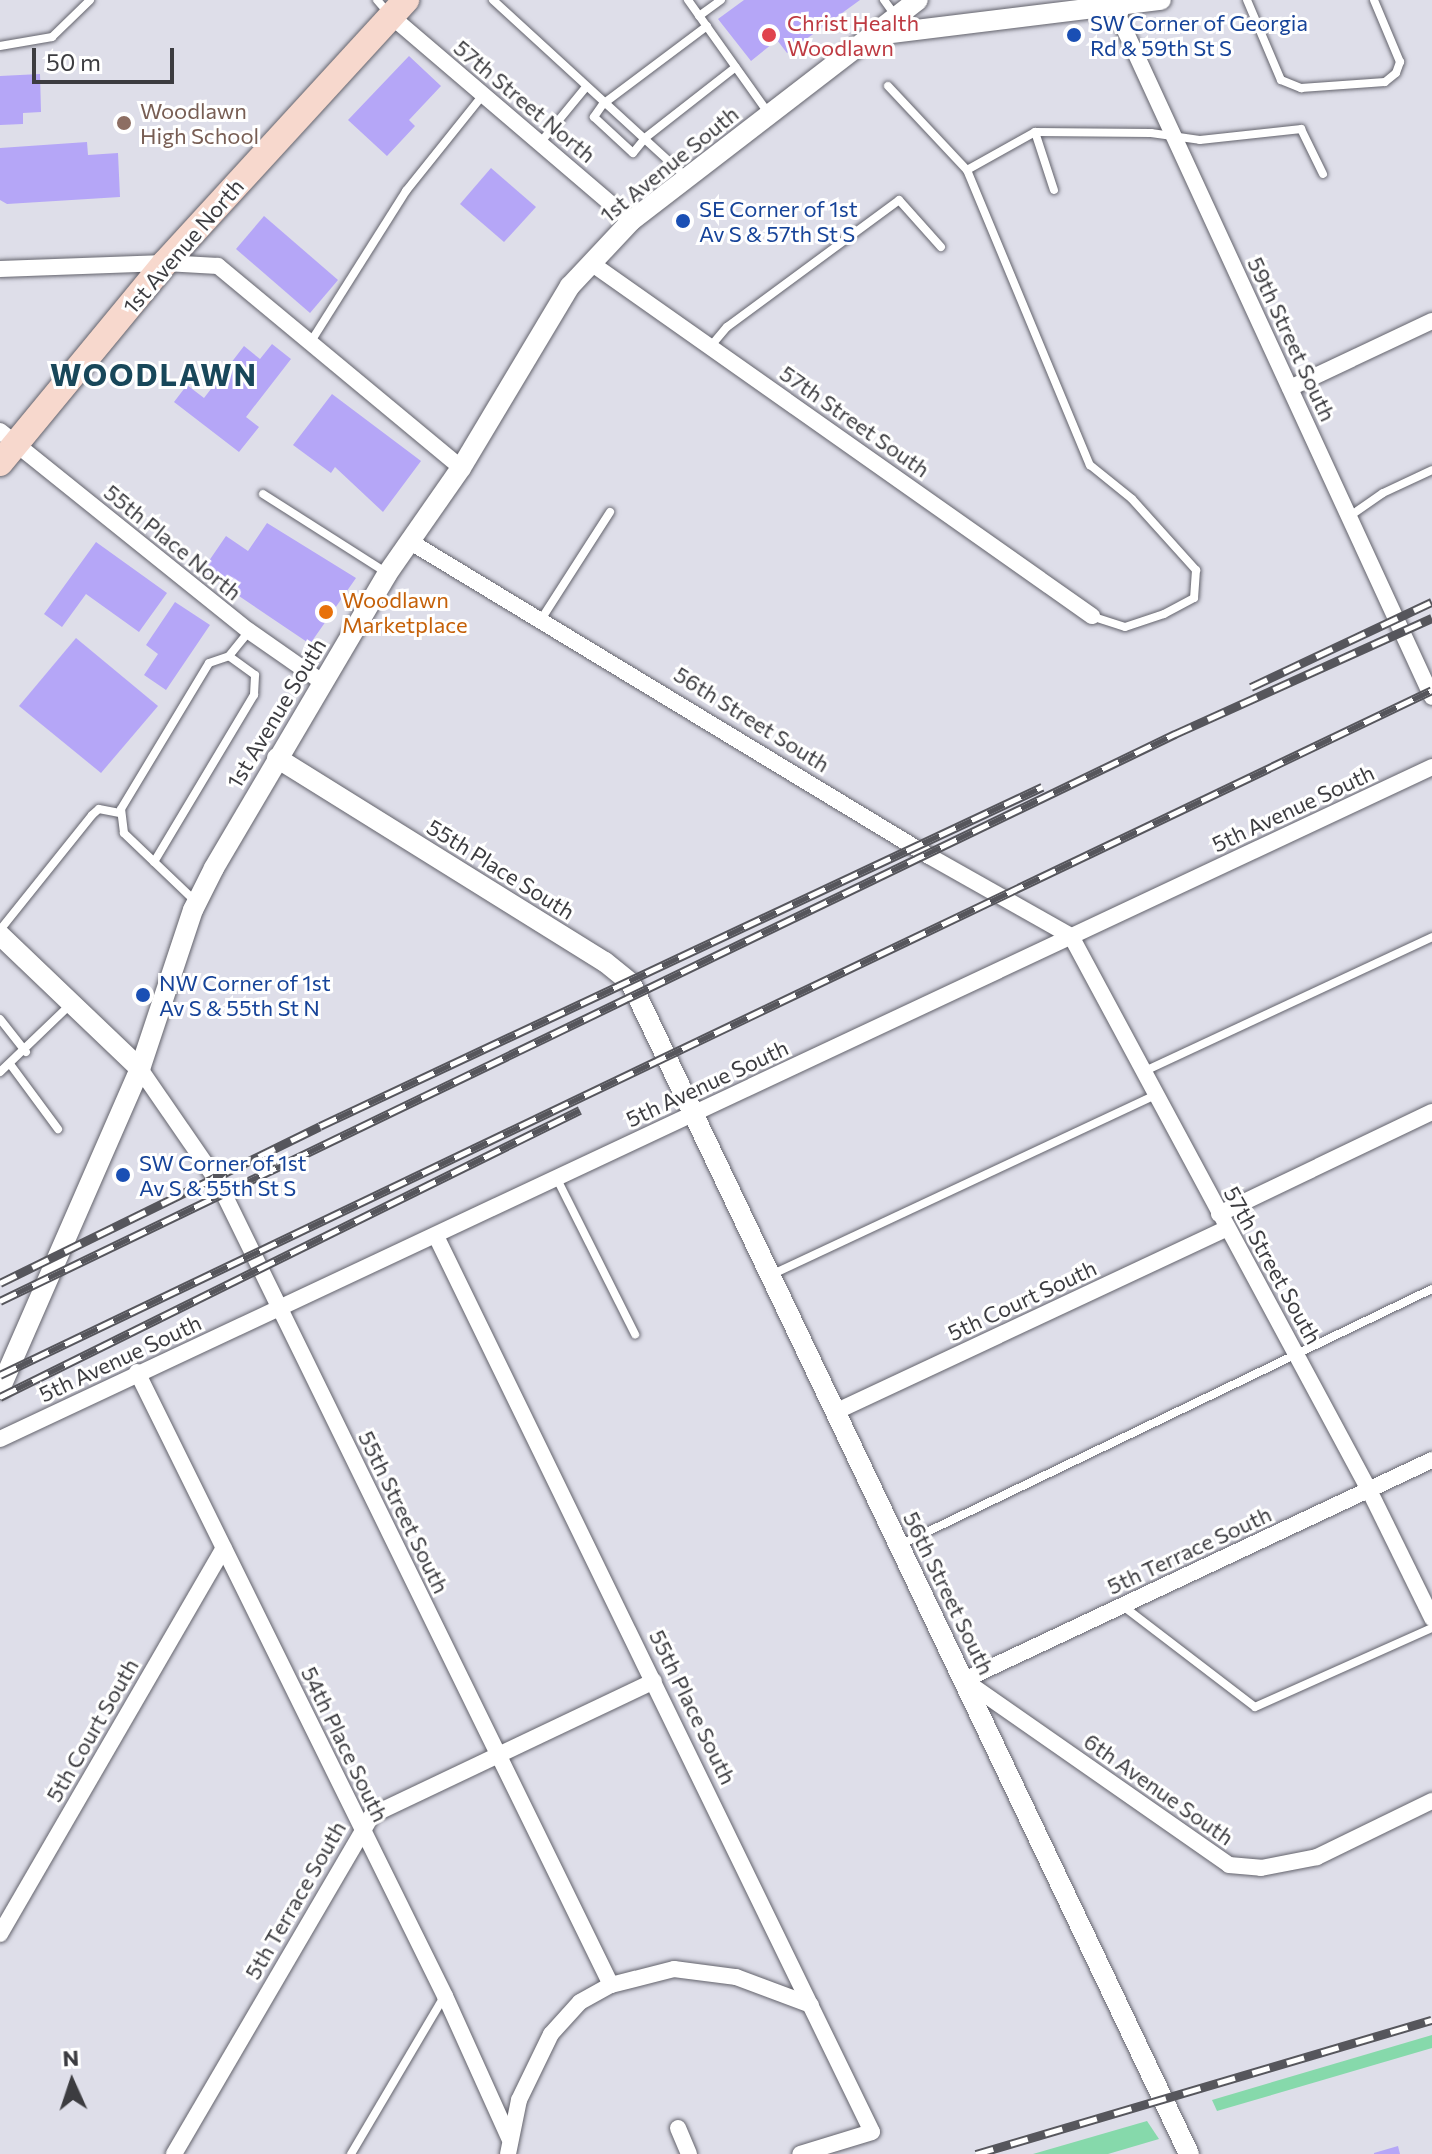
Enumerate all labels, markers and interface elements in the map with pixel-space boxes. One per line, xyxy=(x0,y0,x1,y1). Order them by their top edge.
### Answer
place label: Christ Health Woodlawn xyxy=(787,9,919,60)
place label: SW Corner of Georgia Rd & 59th St S xyxy=(1090,9,1308,60)
marker: Christ Health Woodlawn xyxy=(758,24,780,46)
marker: SW Corner of Georgia Rd & 59th St S xyxy=(1065,26,1083,44)
scale bar xyxy=(36,32,178,82)
street label: 57th Street North xyxy=(449,34,601,168)
text: 50 m xyxy=(46,47,101,76)
place label: Woodlawn High School xyxy=(140,97,259,148)
street label: 1st Avenue South xyxy=(595,100,743,228)
marker: Woodlawn High School xyxy=(115,114,133,132)
street label: 1st Avenue North xyxy=(117,173,249,319)
place label: SE Corner of 1st Av S & 57th St S xyxy=(699,195,858,246)
marker: SE Corner of 1st Av S & 57th St S xyxy=(674,212,692,230)
street label: 59th Street South xyxy=(1242,253,1342,425)
district label: WOODLAWN xyxy=(50,356,258,392)
street label: 57th Street South xyxy=(775,360,935,482)
street label: 55th Place North xyxy=(99,479,247,605)
place label: Woodlawn Marketplace xyxy=(342,586,468,638)
marker: Woodlawn Marketplace xyxy=(317,603,335,621)
street label: 1st Avenue South xyxy=(221,633,331,793)
street label: 56th Street South xyxy=(669,661,835,777)
street label: 5th Avenue South xyxy=(1208,759,1378,857)
street label: 55th Place South xyxy=(422,813,580,925)
place label: NW Corner of 1st Av S & 55th St N xyxy=(159,969,331,1020)
marker: NW Corner of 1st Av S & 55th St N xyxy=(134,986,152,1004)
street label: 5th Avenue South xyxy=(622,1034,792,1132)
place label: SW Corner of 1st Av S & 55th St S xyxy=(139,1149,307,1200)
marker: SW Corner of 1st Av S & 55th St S xyxy=(114,1166,132,1184)
street label: 57th Street South xyxy=(1219,1181,1327,1349)
street label: 5th Court South xyxy=(943,1254,1101,1346)
street label: 5th Avenue South xyxy=(35,1309,205,1407)
street label: 55th Street South xyxy=(353,1426,455,1598)
street label: 5th Terrace South xyxy=(1103,1500,1275,1600)
street label: 56th Street South xyxy=(898,1507,1000,1679)
street label: 55th Place South xyxy=(644,1625,742,1789)
street label: 5th Court South xyxy=(40,1654,144,1806)
street label: 54th Place South xyxy=(296,1662,394,1826)
street label: 6th Avenue South xyxy=(1079,1728,1239,1850)
street label: 5th Terrace South xyxy=(239,1816,351,1984)
north arrow xyxy=(32,2042,112,2122)
text: N xyxy=(62,2044,80,2071)

